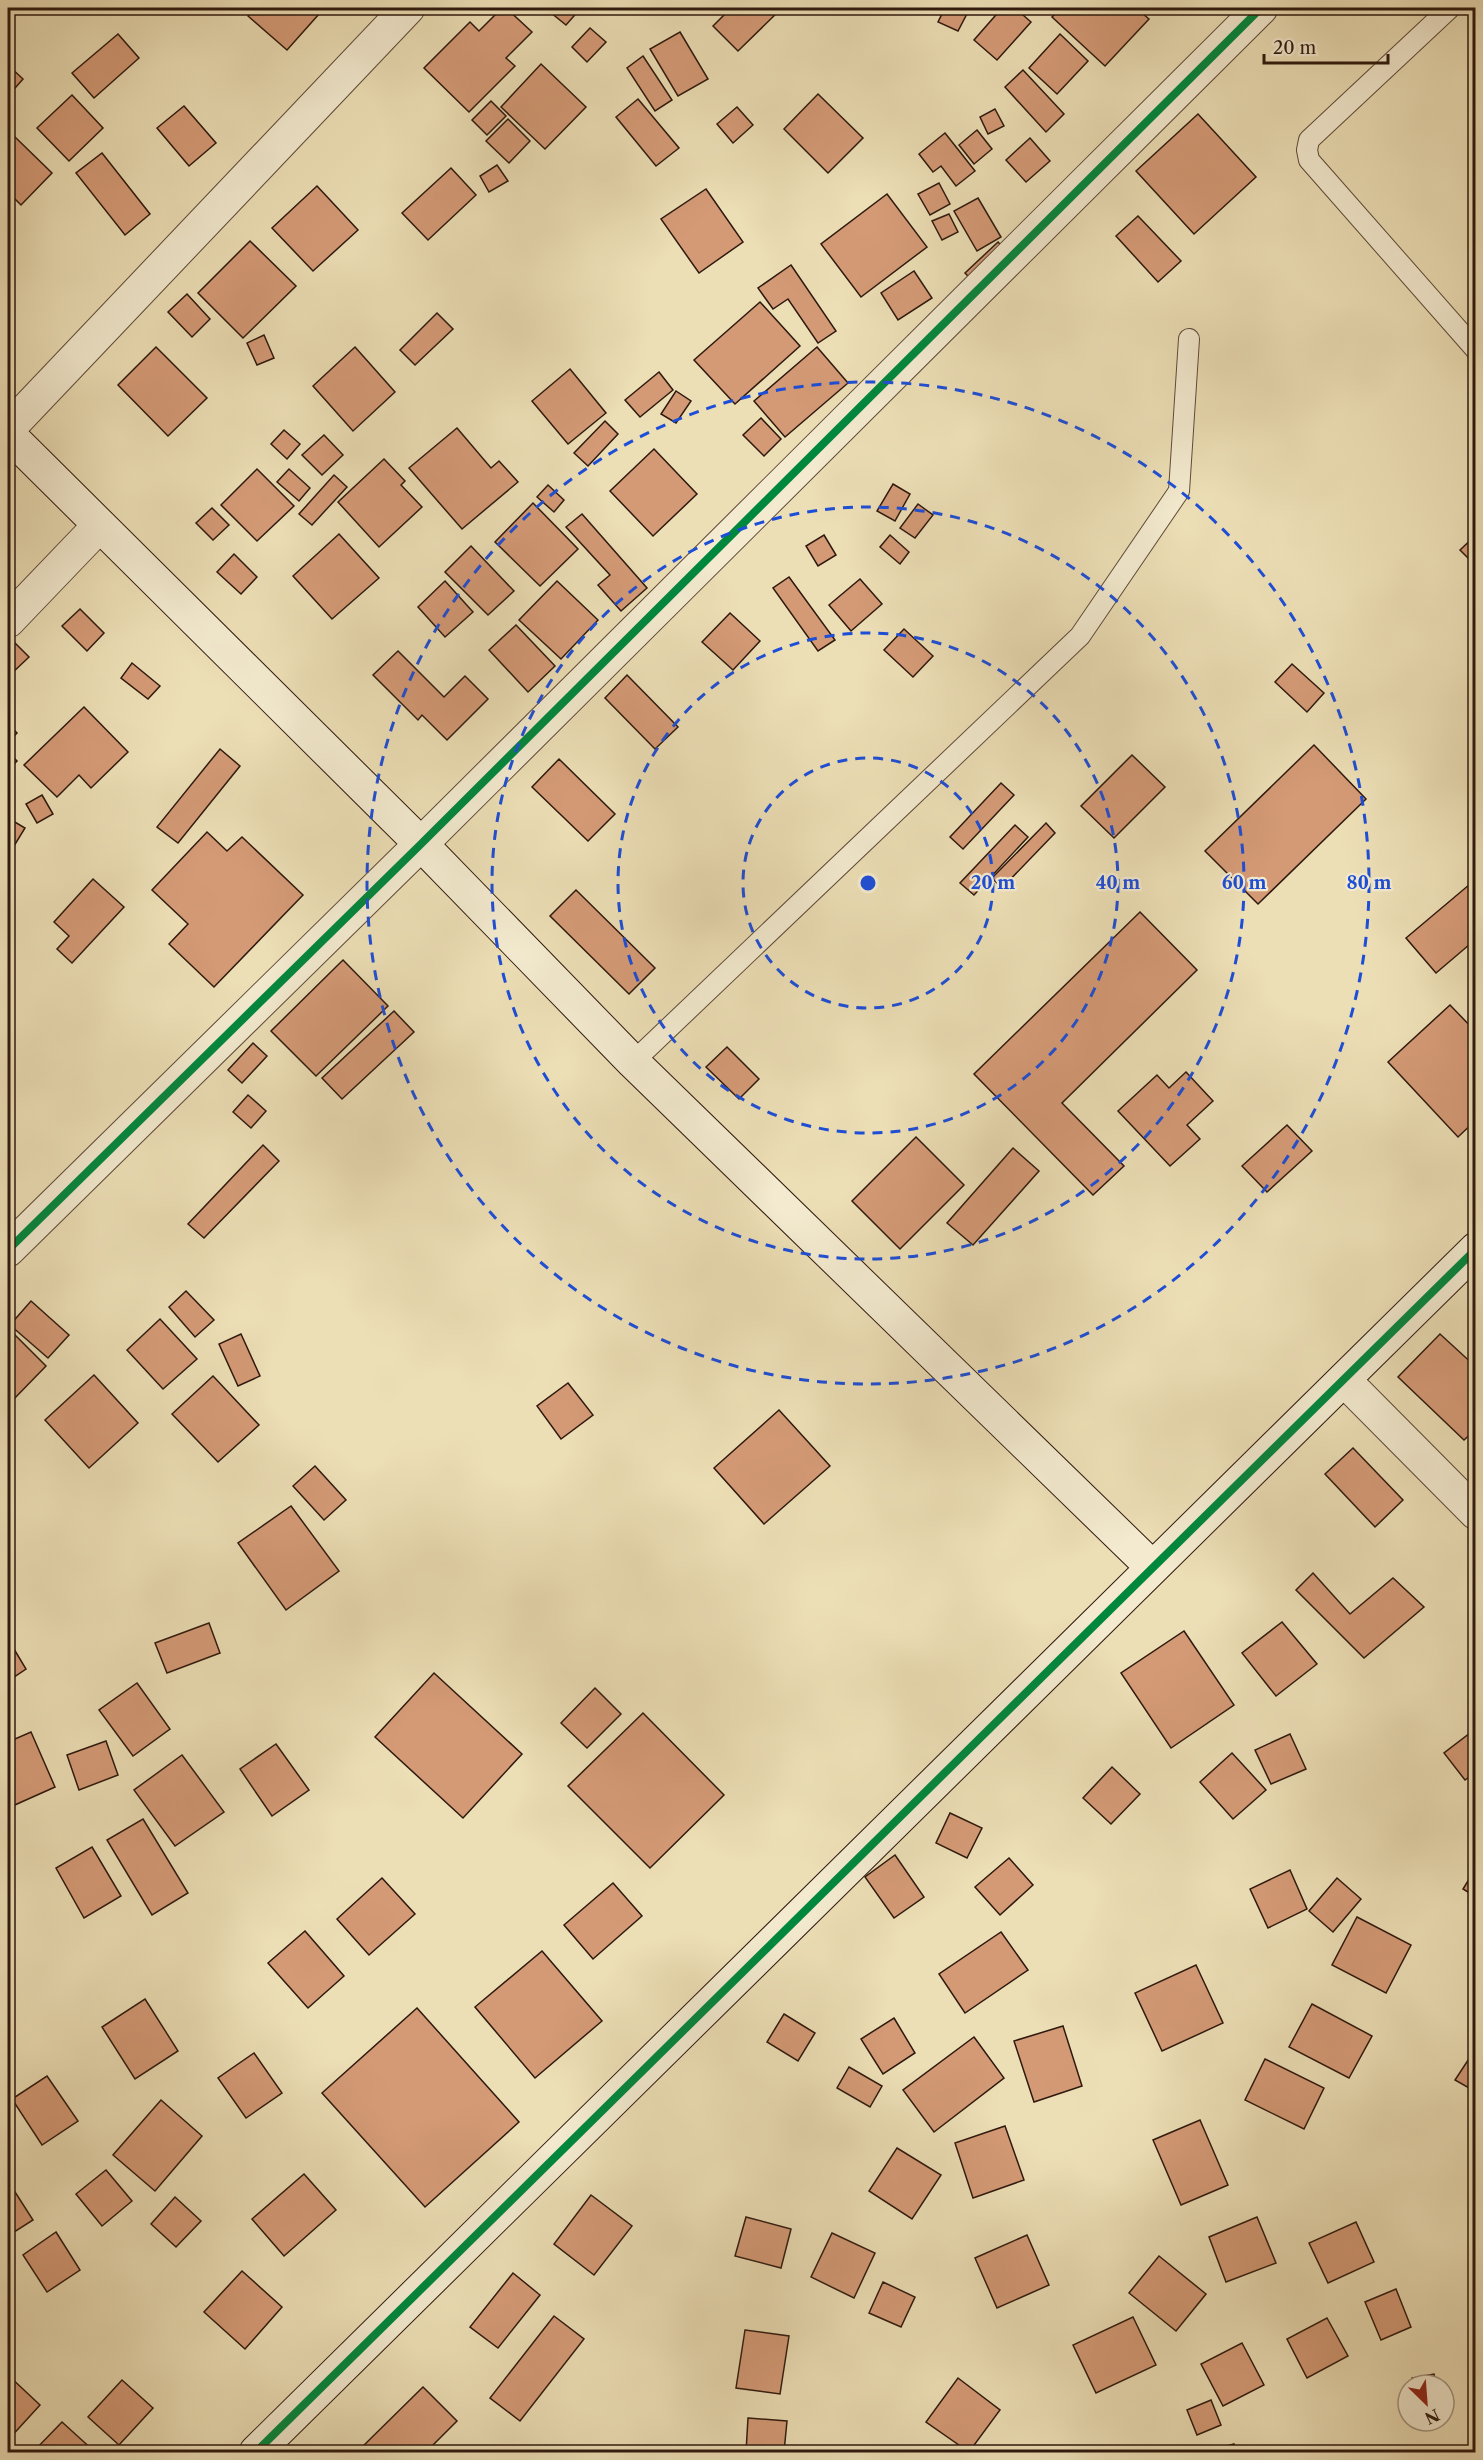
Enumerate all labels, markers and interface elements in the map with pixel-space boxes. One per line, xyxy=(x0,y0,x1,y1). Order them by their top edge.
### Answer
scale bar xyxy=(1264,27,1388,65)
text: 20 m xyxy=(1273,37,1317,59)
text: 20 m xyxy=(971,872,1015,894)
text: 40 m xyxy=(1096,872,1140,894)
text: 60 m xyxy=(1222,872,1266,894)
text: 80 m xyxy=(1346,872,1392,894)
centre of rings xyxy=(858,873,878,893)
north arrow xyxy=(1396,2373,1456,2433)
text: N xyxy=(1422,2405,1443,2429)

